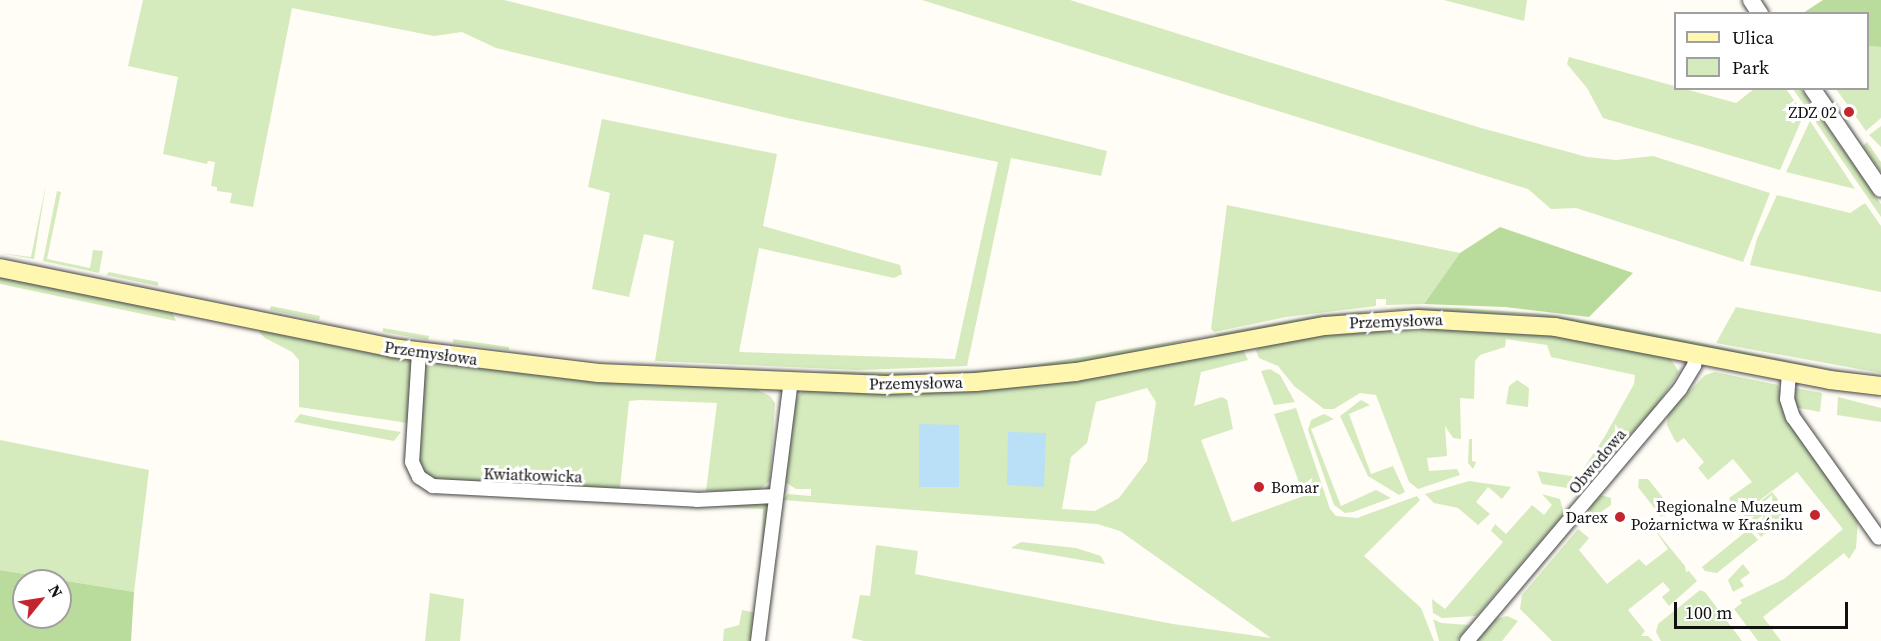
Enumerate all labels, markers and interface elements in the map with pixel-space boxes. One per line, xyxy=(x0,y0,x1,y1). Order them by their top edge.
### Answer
legend xyxy=(1674,12,1869,90)
text: Ulica xyxy=(1732,25,1774,50)
text: Park xyxy=(1732,55,1769,80)
place label: ZDZ 02 xyxy=(1788,102,1837,122)
marker: ZDZ 02 xyxy=(1842,105,1856,119)
street label: Przemysłowa xyxy=(1349,310,1443,332)
street label: Przemysłowa xyxy=(383,337,479,369)
street label: Przemysłowa xyxy=(869,373,963,393)
street label: Obwodowa xyxy=(1564,424,1630,498)
street label: Kwiatkowicka xyxy=(483,464,583,486)
place label: Bomar xyxy=(1271,477,1319,497)
marker: Bomar xyxy=(1252,480,1266,494)
place label: Regionalne Muzeum Pożarnictwa w Kraśniku xyxy=(1631,496,1803,534)
place label: Darex xyxy=(1565,507,1608,527)
marker: Regionalne Muzeum Pożarnictwa w Kraśniku xyxy=(1808,508,1822,522)
marker: Darex xyxy=(1613,510,1627,524)
north arrow xyxy=(12,569,72,629)
text: N xyxy=(43,580,68,602)
scale bar xyxy=(1677,590,1851,628)
text: 100 m xyxy=(1685,600,1732,625)

